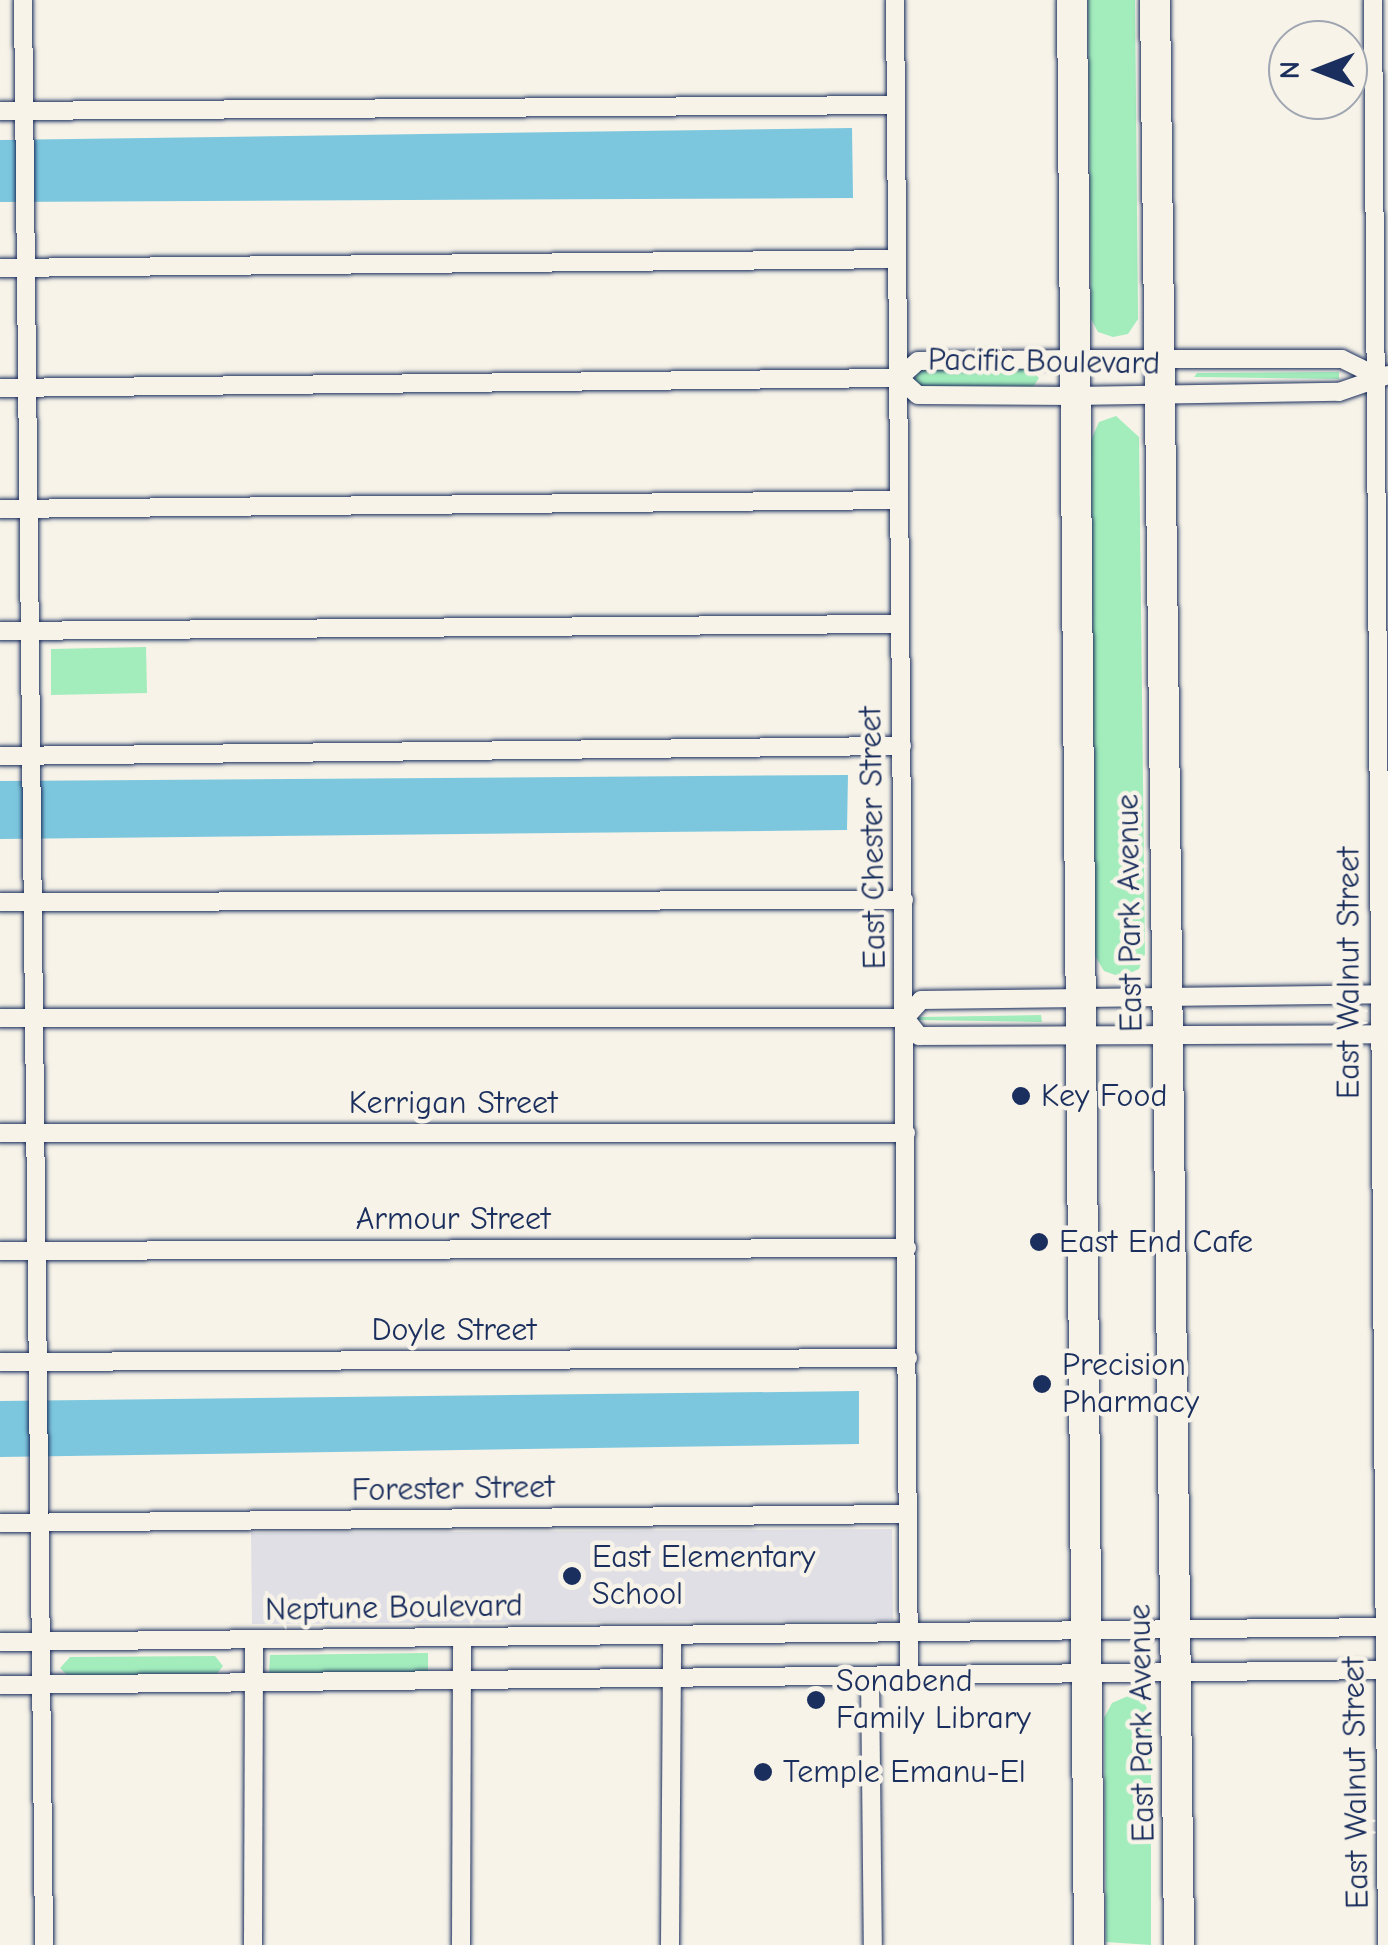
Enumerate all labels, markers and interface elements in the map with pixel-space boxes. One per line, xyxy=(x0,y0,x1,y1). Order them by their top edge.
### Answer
north arrow xyxy=(1268,20,1368,120)
text: N xyxy=(1274,61,1306,79)
street label: Pacific Boulevard xyxy=(928,341,1160,383)
street label: East Chester Street xyxy=(852,706,894,970)
street label: East Park Avenue xyxy=(1109,793,1151,1033)
street label: East Walnut Street xyxy=(1330,847,1368,1099)
place label: Key Food xyxy=(1041,1077,1167,1115)
street label: Kerrigan Street xyxy=(349,1084,557,1122)
marker: Key Food xyxy=(1010,1085,1032,1107)
street label: Armour Street xyxy=(356,1200,550,1238)
place label: East End Cafe xyxy=(1059,1223,1253,1261)
marker: East End Cafe xyxy=(1028,1231,1050,1253)
street label: Doyle Street xyxy=(371,1311,537,1349)
place label: Precision Pharmacy xyxy=(1062,1347,1199,1422)
marker: Precision Pharmacy xyxy=(1031,1373,1053,1395)
street label: Forester Street xyxy=(351,1468,555,1510)
place label: East Elementary School xyxy=(592,1539,815,1614)
marker: East Elementary School xyxy=(561,1565,583,1587)
street label: Neptune Boulevard xyxy=(265,1587,523,1629)
street label: East Park Avenue xyxy=(1121,1603,1163,1843)
street label: East Walnut Street xyxy=(1335,1657,1377,1909)
place label: Sonabend Family Library xyxy=(836,1663,1031,1738)
marker: Sonabend Family Library xyxy=(805,1689,827,1711)
place label: Temple Emanu-El xyxy=(783,1753,1026,1791)
marker: Temple Emanu-El xyxy=(752,1761,774,1783)

